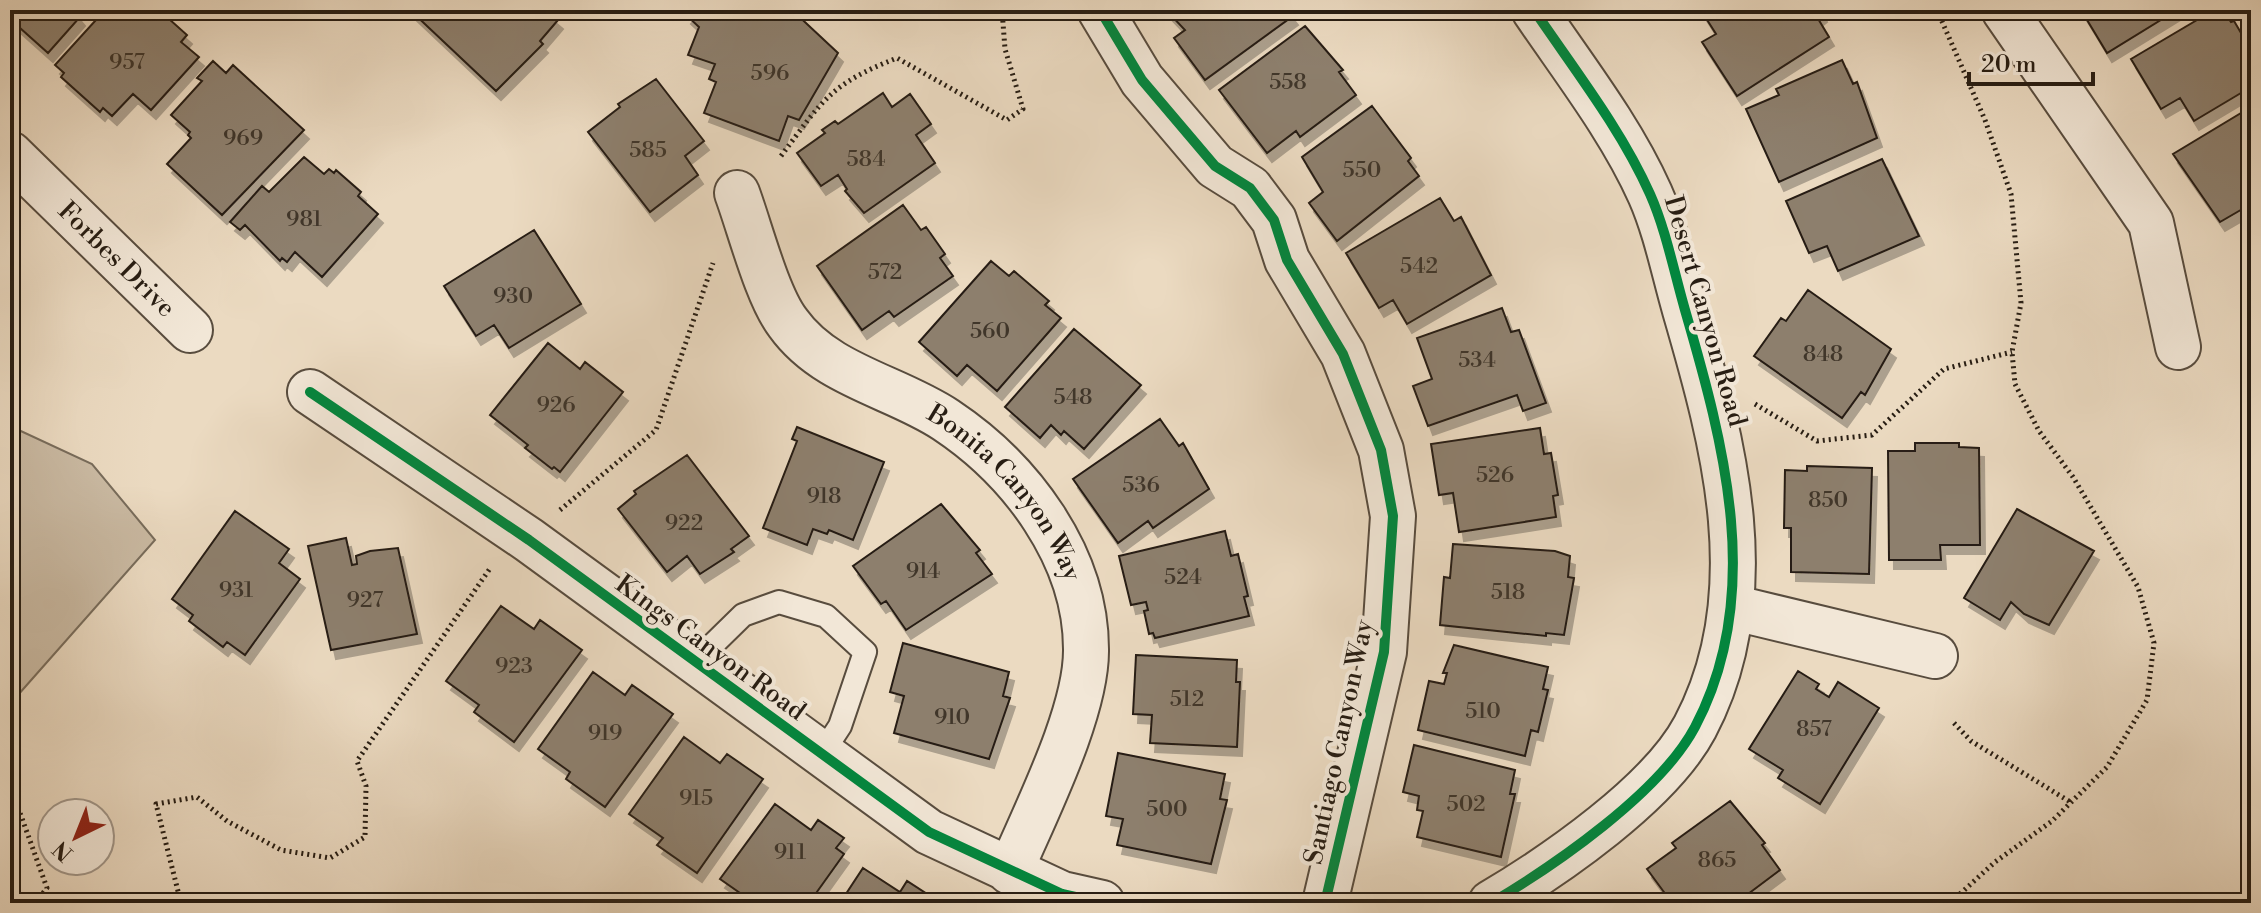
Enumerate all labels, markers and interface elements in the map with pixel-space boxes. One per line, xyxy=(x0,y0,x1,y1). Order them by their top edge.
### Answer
scale bar xyxy=(1969,36,2093,86)
house number: 957 xyxy=(109,49,145,76)
text: 20 m xyxy=(1981,50,2037,80)
house number: 596 xyxy=(751,60,789,87)
house number: 558 xyxy=(1269,69,1307,96)
house number: 969 xyxy=(223,125,263,152)
house number: 585 xyxy=(629,137,667,164)
house number: 584 xyxy=(846,146,886,173)
house number: 550 xyxy=(1343,157,1381,184)
street label: Desert Canyon Road xyxy=(1657,192,1753,431)
street label: Forbes Drive xyxy=(51,195,182,324)
house number: 981 xyxy=(286,206,322,233)
house number: 542 xyxy=(1400,253,1438,280)
house number: 572 xyxy=(868,259,902,286)
house number: 930 xyxy=(493,283,533,310)
house number: 560 xyxy=(970,318,1010,345)
house number: 848 xyxy=(1803,341,1843,368)
house number: 534 xyxy=(1458,347,1496,374)
house number: 548 xyxy=(1053,384,1093,411)
house number: 926 xyxy=(536,392,576,419)
street label: Bonita Canyon Way xyxy=(921,397,1088,585)
house number: 526 xyxy=(1476,462,1514,489)
house number: 536 xyxy=(1122,472,1160,499)
house number: 918 xyxy=(806,483,842,510)
house number: 850 xyxy=(1808,487,1848,514)
house number: 922 xyxy=(665,510,703,537)
house number: 914 xyxy=(906,558,940,585)
house number: 524 xyxy=(1164,564,1202,591)
street label: Kings Canyon Road xyxy=(609,568,812,728)
house number: 931 xyxy=(219,577,254,604)
house number: 518 xyxy=(1491,579,1525,606)
house number: 927 xyxy=(347,587,383,614)
street label: Santiago Canyon Way xyxy=(1297,617,1381,867)
house number: 923 xyxy=(495,653,533,680)
house number: 512 xyxy=(1170,686,1204,713)
house number: 510 xyxy=(1465,698,1501,725)
house number: 910 xyxy=(934,704,970,731)
house number: 857 xyxy=(1796,716,1832,743)
house number: 919 xyxy=(588,720,622,747)
house number: 915 xyxy=(679,785,713,812)
house number: 502 xyxy=(1447,791,1485,818)
house number: 500 xyxy=(1146,796,1188,823)
north arrow xyxy=(36,797,116,877)
text: N xyxy=(47,834,79,866)
house number: 911 xyxy=(774,839,807,866)
house number: 865 xyxy=(1698,847,1736,874)

